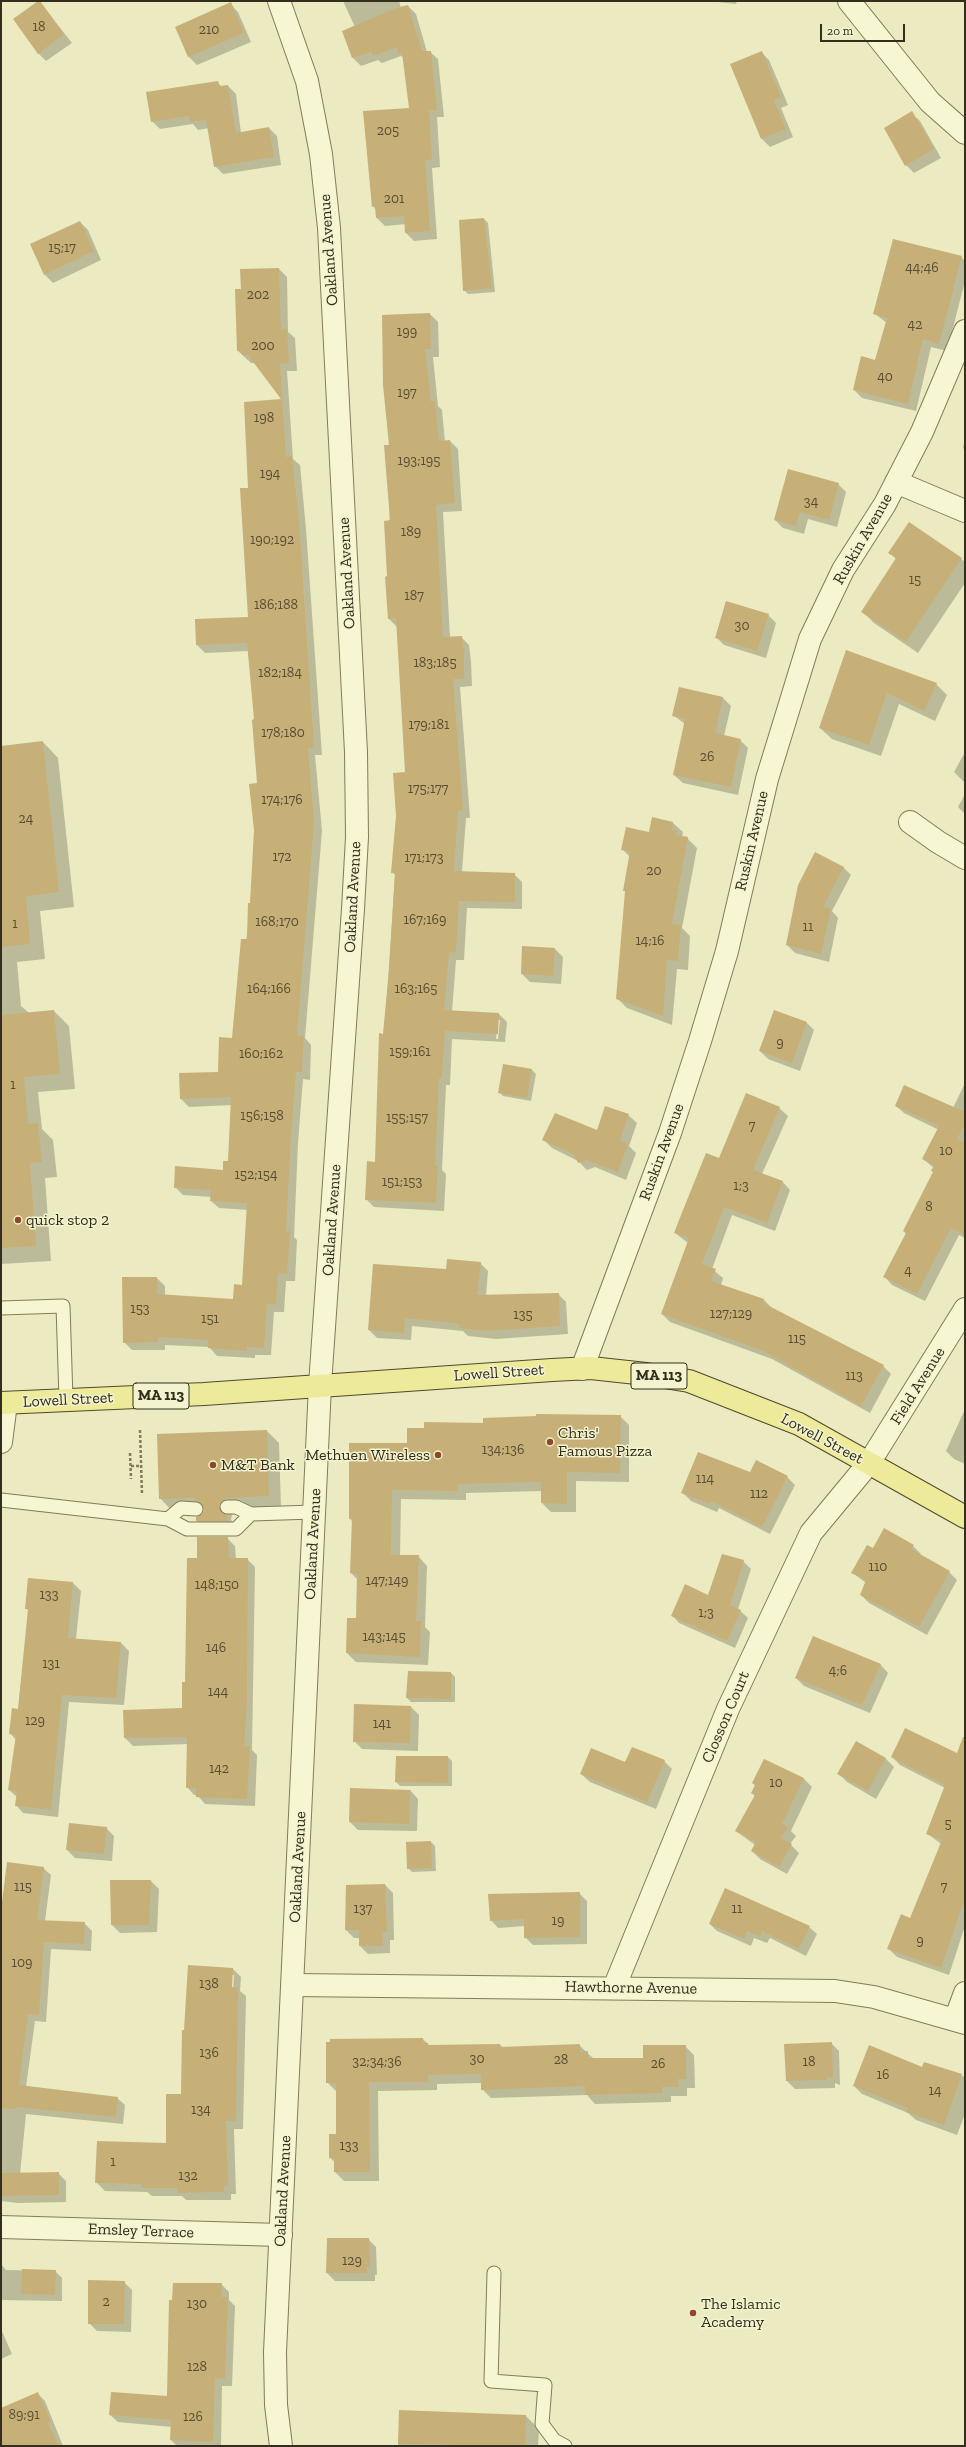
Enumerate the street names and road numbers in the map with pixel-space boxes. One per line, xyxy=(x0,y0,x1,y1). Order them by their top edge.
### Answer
street label: Oakland Avenue xyxy=(316,194,342,306)
street label: Ruskin Avenue xyxy=(829,490,897,588)
street label: Oakland Avenue xyxy=(334,517,360,629)
street label: Ruskin Avenue xyxy=(731,789,773,893)
street label: Oakland Avenue xyxy=(340,841,366,953)
street label: Ruskin Avenue xyxy=(636,1101,688,1203)
street label: Oakland Avenue xyxy=(319,1164,345,1276)
street label: Field Avenue xyxy=(886,1343,950,1429)
street label: Lowell Street xyxy=(453,1360,545,1386)
road number: MA 113 xyxy=(631,1363,687,1389)
road number: MA 113 xyxy=(133,1383,189,1409)
street label: Lowell Street xyxy=(22,1388,114,1412)
street label: Lowell Street xyxy=(777,1409,867,1469)
street label: Oakland Avenue xyxy=(300,1488,326,1600)
street label: Closson Court xyxy=(698,1668,754,1766)
street label: Oakland Avenue xyxy=(285,1811,311,1923)
street label: Hawthorne Avenue xyxy=(565,1977,697,1999)
street label: Oakland Avenue xyxy=(270,2135,296,2247)
street label: Emsley Terrace xyxy=(88,2220,194,2242)

